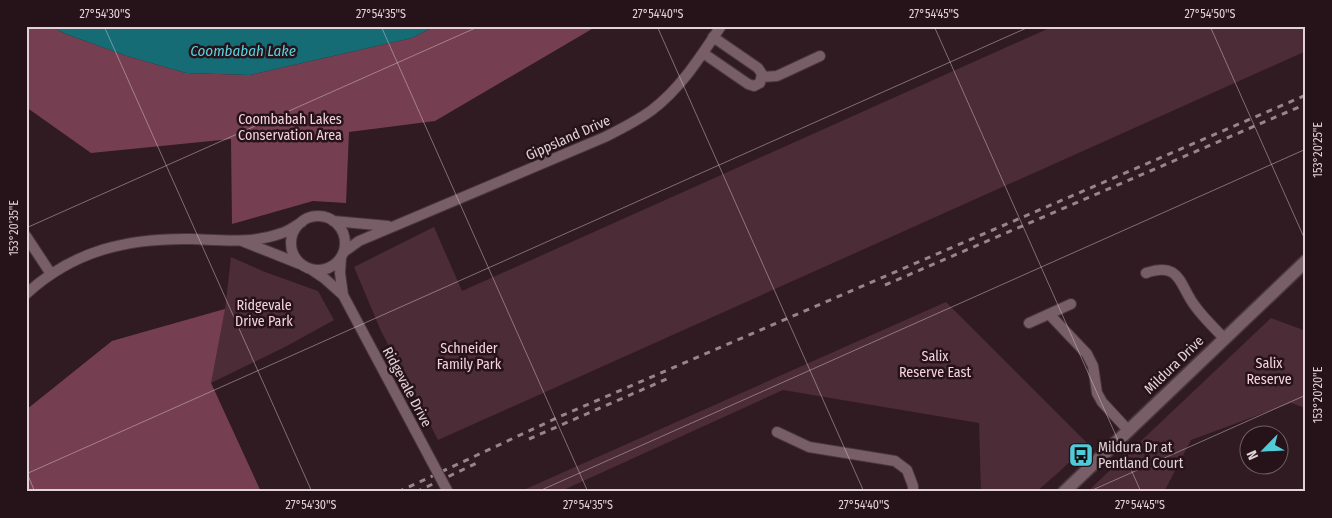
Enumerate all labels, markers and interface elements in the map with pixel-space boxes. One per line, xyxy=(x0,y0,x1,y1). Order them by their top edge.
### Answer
text: 27°54'30"S xyxy=(80,7,131,21)
text: 27°54'35"S xyxy=(356,7,406,21)
text: 27°54'40"S xyxy=(633,7,683,21)
text: 27°54'45"S xyxy=(909,7,959,21)
text: 27°54'50"S xyxy=(1184,7,1236,21)
water label: Coombabah Lake xyxy=(190,42,296,60)
park label: Coombabah Lakes Conservation Area xyxy=(238,111,342,144)
street label: Gippsland Drive xyxy=(523,112,613,164)
text: 153°20'25"E xyxy=(1311,122,1325,178)
text: 153°20'35"E xyxy=(7,200,21,256)
park label: Ridgevale Drive Park xyxy=(235,297,293,330)
street label: Mildura Drive xyxy=(1141,332,1207,398)
park label: Schneider Family Park xyxy=(437,340,502,373)
street label: Ridgevale Drive xyxy=(379,344,435,430)
park label: Salix Reserve East xyxy=(899,348,972,381)
park label: Salix Reserve xyxy=(1246,355,1292,388)
text: 153°20'20"E xyxy=(1311,366,1325,423)
north arrow xyxy=(1240,426,1290,476)
place label: Mildura Dr at Pentland Court xyxy=(1098,439,1184,472)
bus stop icon: Mildura Dr at Pentland Court xyxy=(1068,442,1094,468)
text: N xyxy=(1243,448,1262,462)
text: 27°54'30"S xyxy=(286,498,337,512)
text: 27°54'35"S xyxy=(563,498,613,512)
text: 27°54'40"S xyxy=(839,498,889,512)
text: 27°54'45"S xyxy=(1115,498,1165,512)

